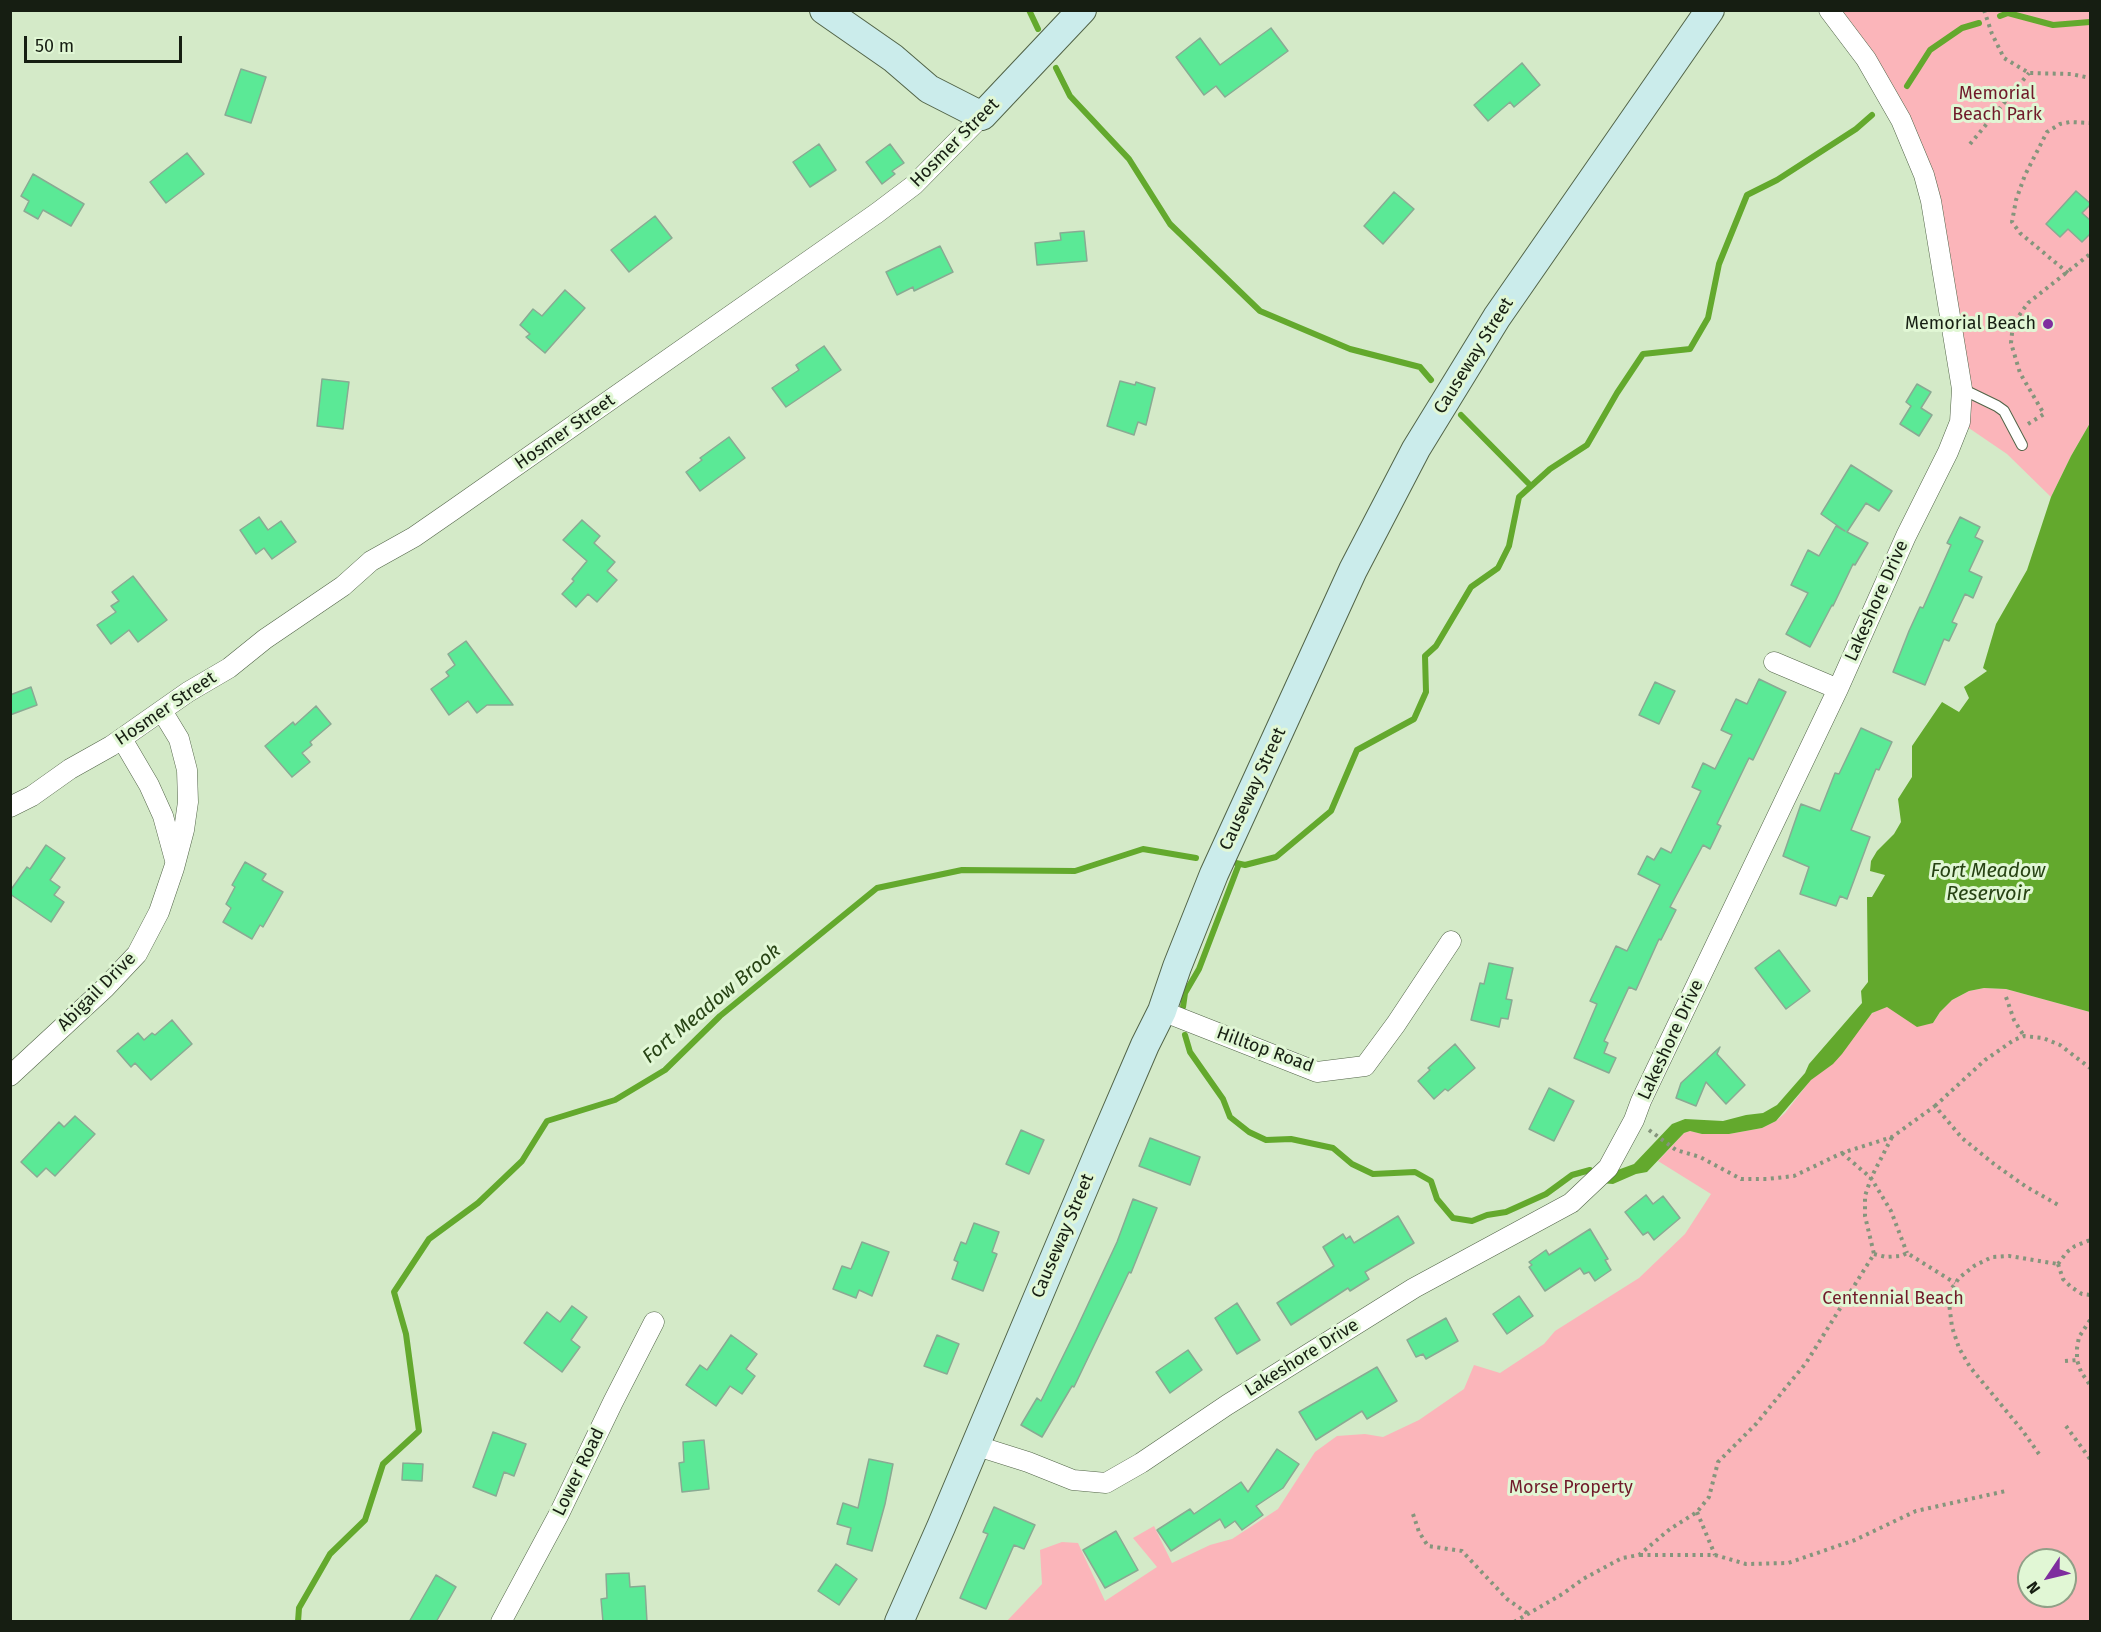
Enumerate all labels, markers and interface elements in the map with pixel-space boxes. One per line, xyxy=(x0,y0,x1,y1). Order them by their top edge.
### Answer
scale bar xyxy=(27,24,184,62)
text: 50 m xyxy=(35,35,74,57)
park label: Memorial Beach Park xyxy=(1952,83,2042,125)
street label: Hosmer Street xyxy=(906,94,1004,192)
street label: Causeway Street xyxy=(1430,294,1518,418)
place label: Memorial Beach xyxy=(1905,313,2036,335)
marker: Memorial Beach xyxy=(2041,317,2055,331)
street label: Hosmer Street xyxy=(511,390,619,474)
street label: Lakeshore Drive xyxy=(1841,537,1913,665)
street label: Hosmer Street xyxy=(111,667,221,751)
street label: Causeway Street xyxy=(1215,724,1291,854)
water label: Fort Meadow Reservoir xyxy=(1930,859,2046,906)
water label: Fort Meadow Brook xyxy=(638,939,786,1069)
street label: Abigail Drive xyxy=(53,948,141,1036)
street label: Lakeshore Drive xyxy=(1634,976,1708,1104)
street label: Hilltop Road xyxy=(1214,1022,1316,1078)
street label: Causeway Street xyxy=(1027,1171,1099,1301)
park label: Centennial Beach xyxy=(1822,1288,1964,1310)
street label: Lakeshore Drive xyxy=(1241,1314,1363,1402)
street label: Lower Road xyxy=(548,1425,610,1519)
park label: Morse Property xyxy=(1509,1477,1633,1499)
north arrow xyxy=(2017,1548,2077,1608)
text: N xyxy=(2023,1578,2044,1597)

